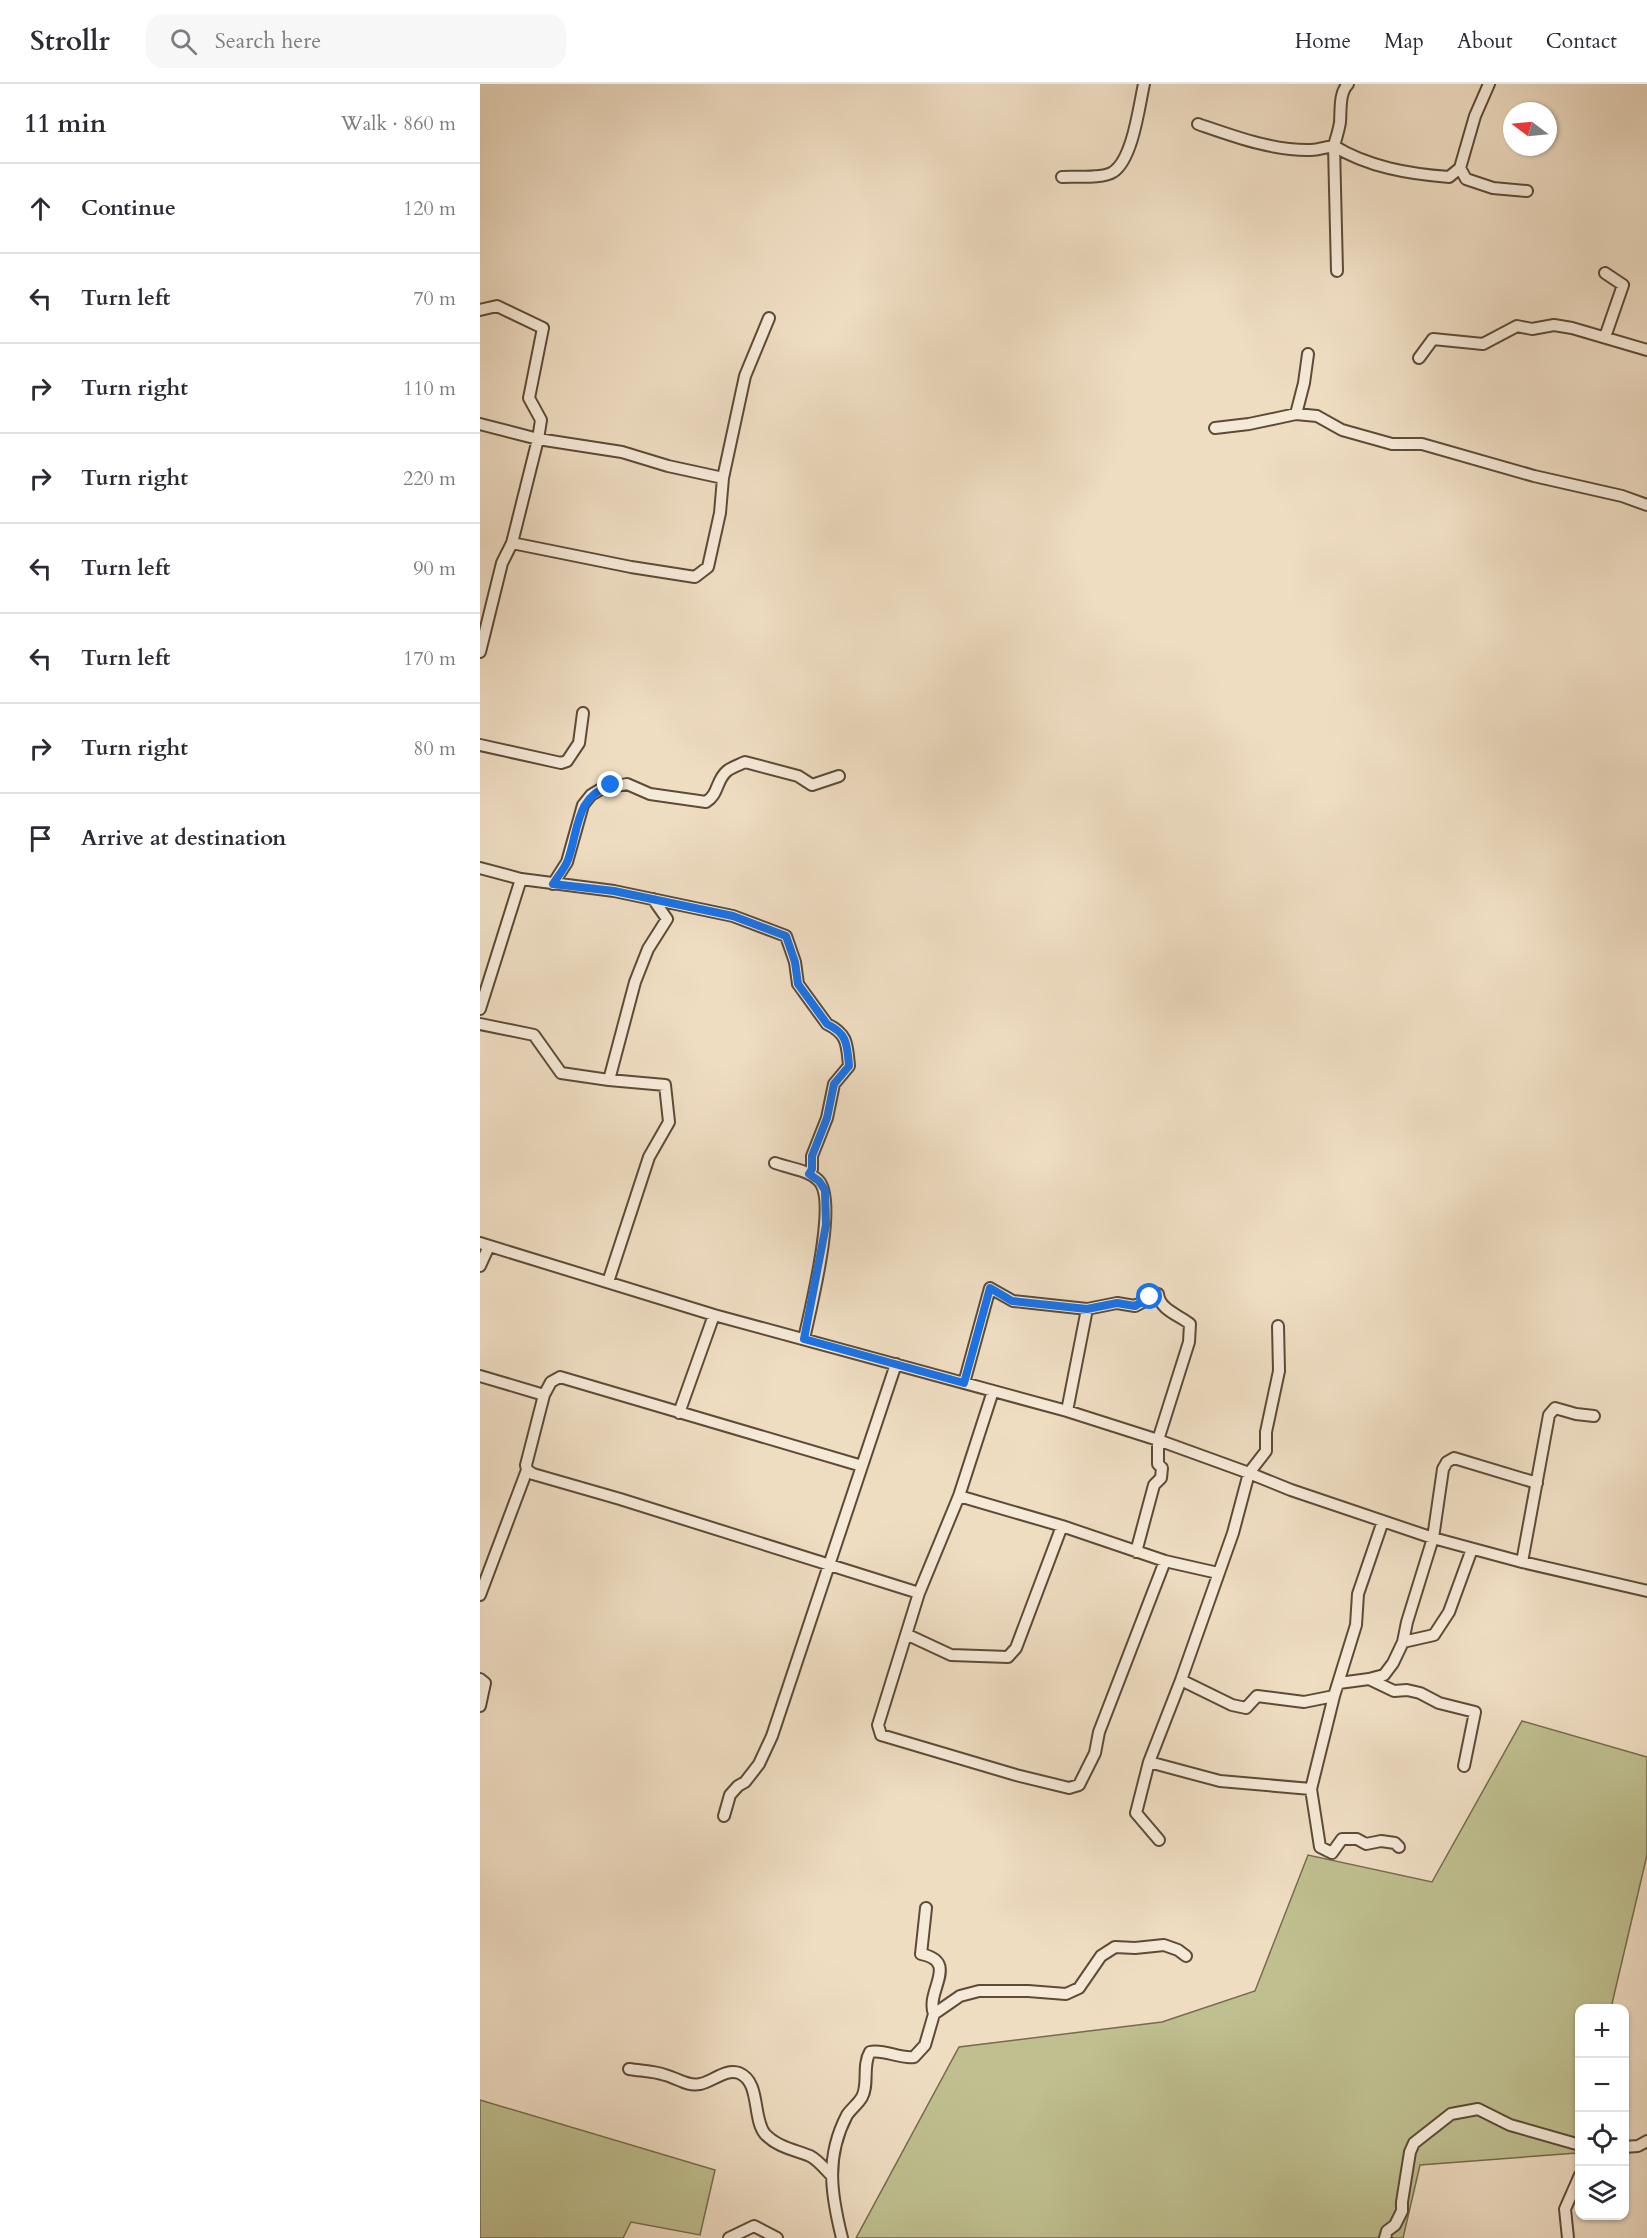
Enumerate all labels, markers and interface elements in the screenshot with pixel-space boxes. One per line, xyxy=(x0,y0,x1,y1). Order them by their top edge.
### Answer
search box xyxy=(146,14,566,68)
text: Strollr xyxy=(30,22,110,60)
icon: search xyxy=(167,25,200,58)
text: Search here xyxy=(215,26,321,56)
text: Home xyxy=(1295,27,1351,56)
text: Map xyxy=(1384,27,1424,56)
text: About xyxy=(1457,27,1513,56)
text: Contact xyxy=(1546,27,1617,56)
north arrow xyxy=(1503,102,1557,156)
text: 11 min xyxy=(24,106,107,141)
text: Walk · 860 m xyxy=(341,110,456,137)
icon: ahead xyxy=(24,192,57,225)
text: Continue xyxy=(81,193,176,223)
text: 120 m xyxy=(403,195,456,222)
icon: left xyxy=(24,282,57,315)
text: Turn left xyxy=(81,283,170,313)
text: 70 m xyxy=(413,285,456,312)
icon: right xyxy=(24,372,57,405)
text: Turn right xyxy=(81,373,188,403)
text: 110 m xyxy=(403,375,456,402)
icon: right xyxy=(24,462,57,495)
text: Turn right xyxy=(81,463,188,493)
text: 220 m xyxy=(403,465,456,492)
icon: left xyxy=(24,552,57,585)
text: Turn left xyxy=(81,553,170,583)
text: 90 m xyxy=(413,555,456,582)
icon: left xyxy=(24,642,57,675)
text: Turn left xyxy=(81,643,170,673)
text: 170 m xyxy=(403,645,456,672)
icon: right xyxy=(24,732,57,765)
text: Turn right xyxy=(81,733,188,763)
text: 80 m xyxy=(413,735,456,762)
route end xyxy=(597,771,623,797)
icon: arrive xyxy=(24,822,57,855)
text: Arrive at destination xyxy=(81,823,286,853)
route start xyxy=(1136,1283,1162,1309)
map controls xyxy=(1575,2004,1629,2220)
button: + xyxy=(1575,2004,1629,2058)
button: − xyxy=(1575,2058,1629,2112)
button: locate xyxy=(1575,2112,1629,2166)
button: layers xyxy=(1575,2166,1629,2220)

